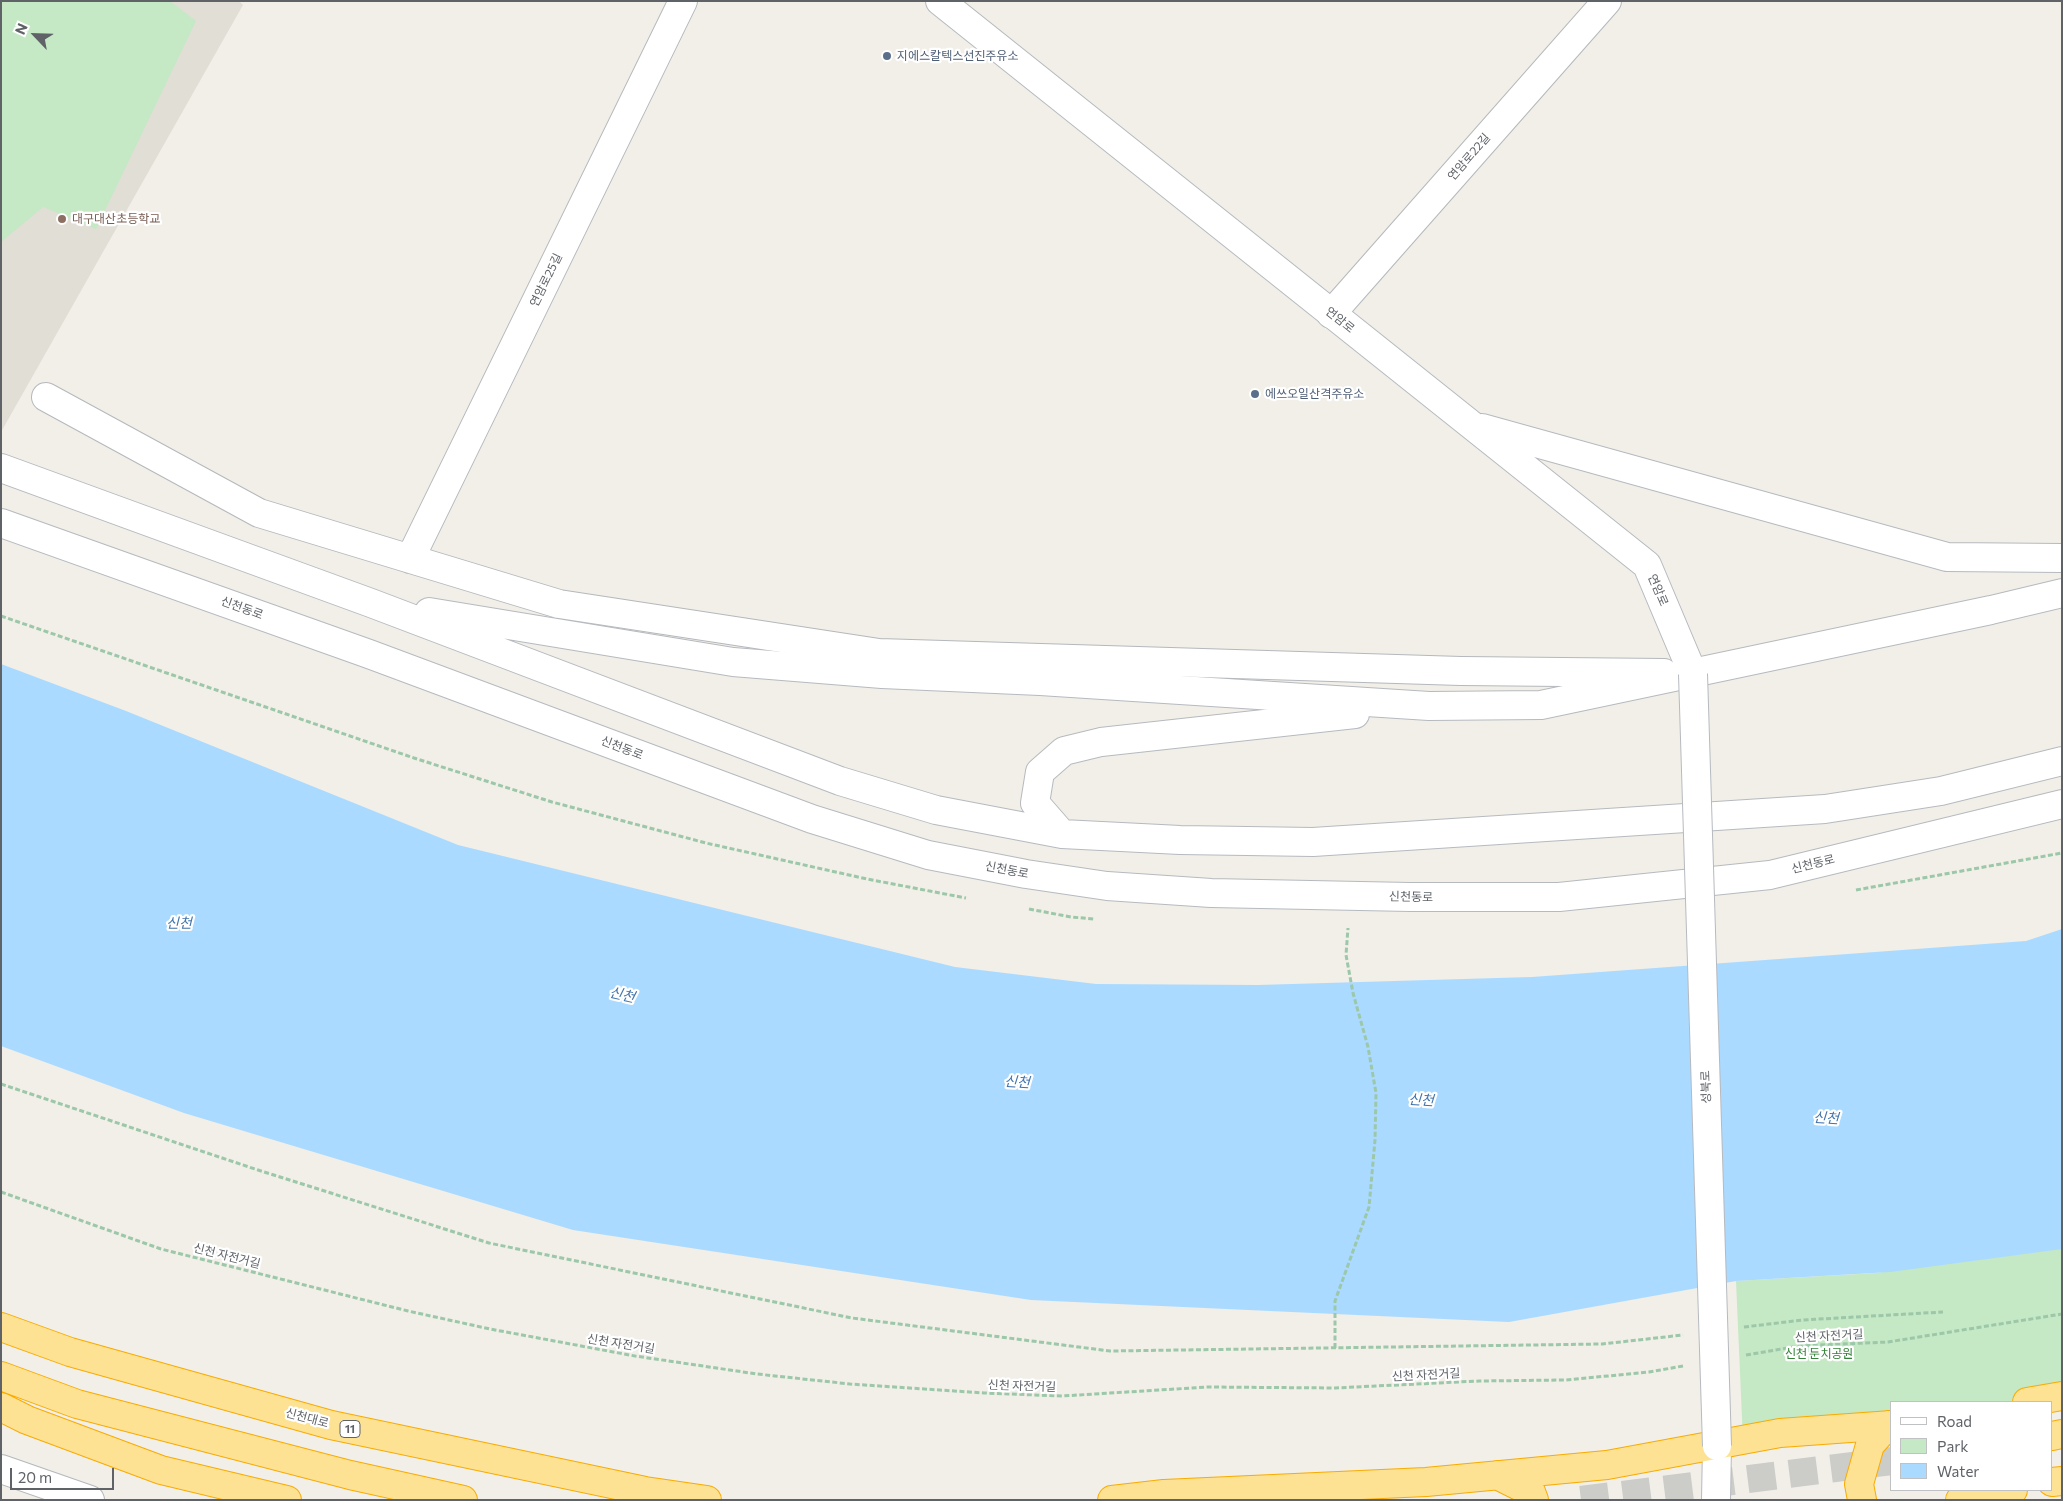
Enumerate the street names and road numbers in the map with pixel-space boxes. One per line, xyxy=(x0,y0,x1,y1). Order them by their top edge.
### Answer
street label: 연암로22길 xyxy=(1445,131,1493,183)
street label: 연암로25길 xyxy=(527,251,565,309)
street label: 연암로 xyxy=(1323,304,1357,336)
street label: 연암로 xyxy=(1645,572,1671,608)
street label: 신천동로 xyxy=(219,594,265,622)
street label: 신천동로 xyxy=(599,733,645,763)
street label: 신천동로 xyxy=(1790,852,1836,876)
street label: 신천동로 xyxy=(984,859,1030,881)
street label: 신천동로 xyxy=(1389,889,1433,905)
street label: 성북로 xyxy=(1698,1070,1714,1104)
street label: 신천 자전거길 xyxy=(192,1241,262,1271)
street label: 신천 자전거길 xyxy=(1794,1327,1864,1345)
street label: 신천 자전거길 xyxy=(586,1332,656,1356)
street label: 신천 자전거길 xyxy=(1391,1366,1461,1384)
street label: 신천 자전거길 xyxy=(988,1378,1056,1394)
street label: 신천대로 xyxy=(284,1405,330,1431)
road number: 11 xyxy=(340,1420,360,1438)

